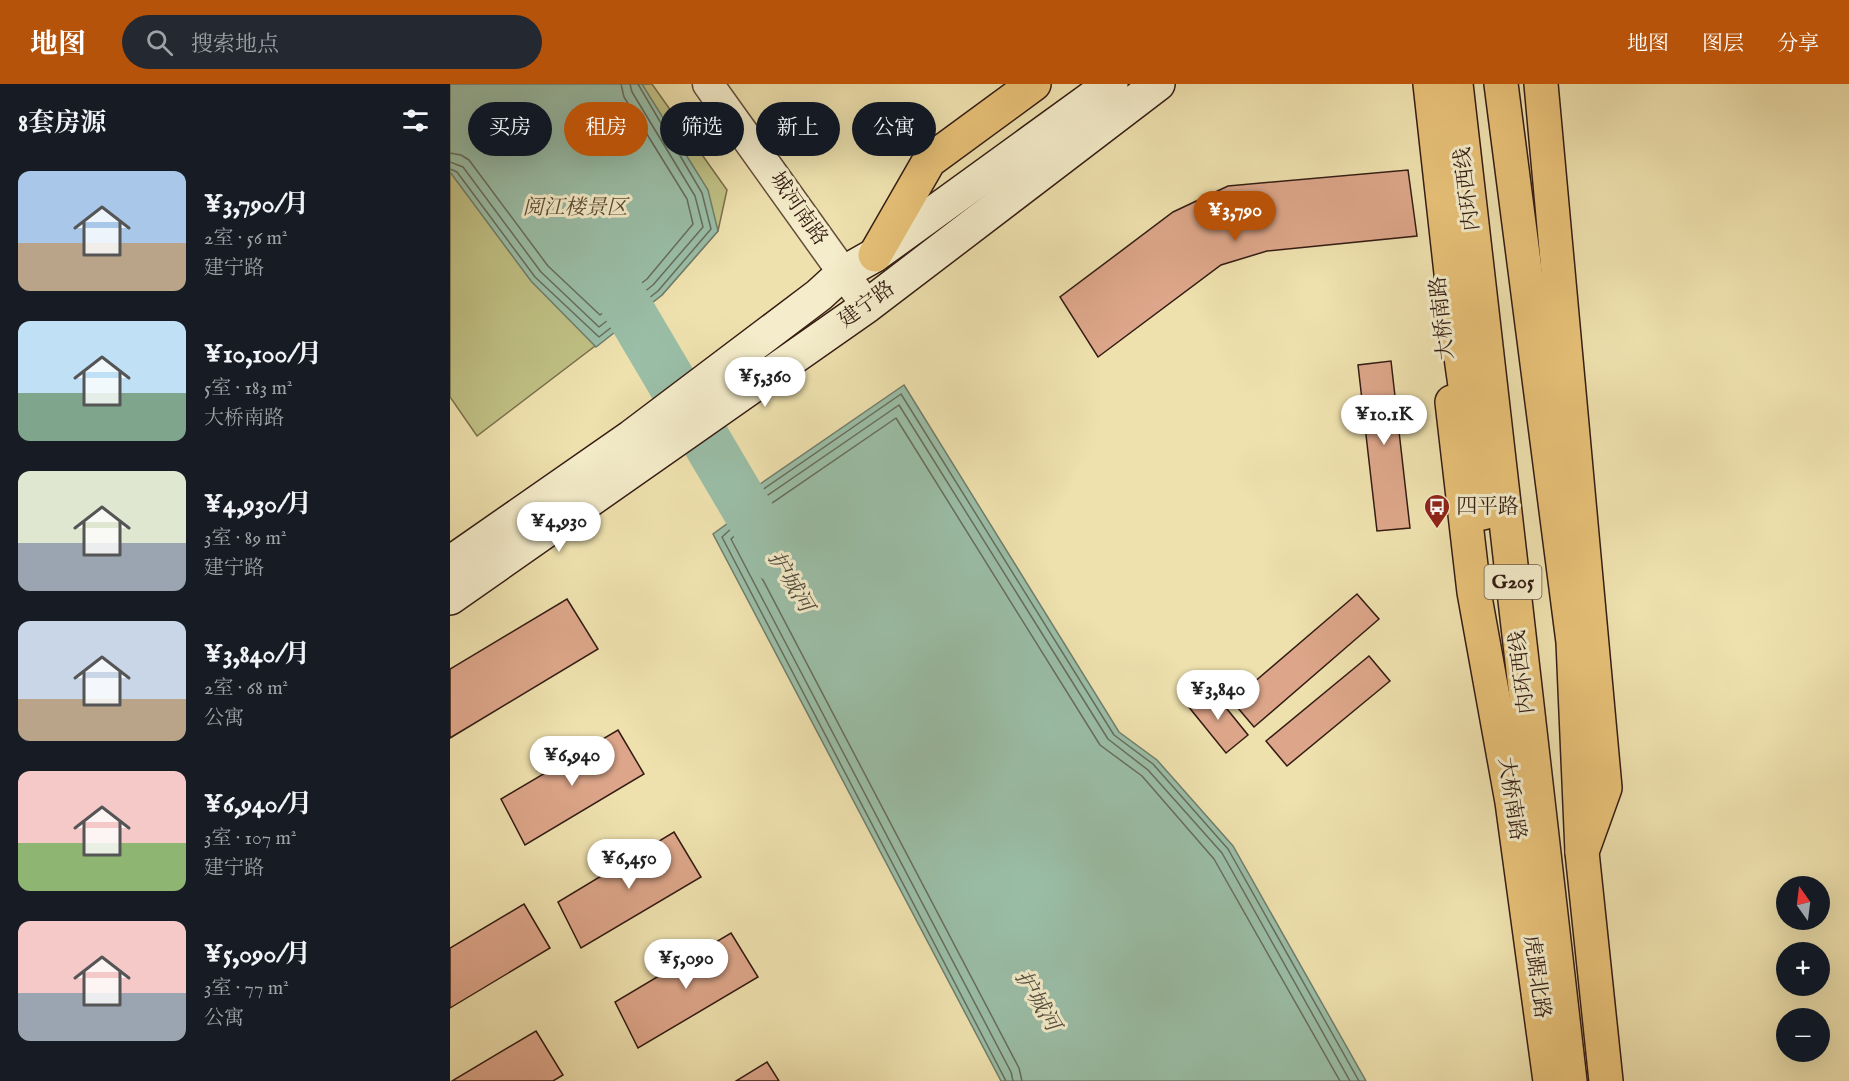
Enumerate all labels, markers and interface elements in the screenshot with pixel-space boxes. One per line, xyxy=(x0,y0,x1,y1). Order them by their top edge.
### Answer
search box xyxy=(122,15,542,69)
icon: search xyxy=(143,26,176,59)
text: 地图 xyxy=(30,28,86,63)
text: 搜索地点 xyxy=(191,31,279,59)
text: 地图 xyxy=(1627,31,1669,58)
text: 图层 xyxy=(1702,31,1744,58)
text: 分享 xyxy=(1777,31,1819,58)
chip: 买房 xyxy=(468,102,552,156)
chip: 租房 xyxy=(564,102,648,156)
chip: 筛选 xyxy=(660,102,744,156)
chip: 新上 xyxy=(756,102,840,156)
chip: 公寓 xyxy=(852,102,936,156)
icon: filters xyxy=(399,104,432,137)
text: 8套房源 xyxy=(18,107,106,140)
street label: 内环西线 xyxy=(1449,146,1487,232)
street label: 城河南路 xyxy=(763,167,833,251)
text: ¥3,790/月 xyxy=(204,188,309,221)
pin: ¥3,790 xyxy=(1186,191,1284,242)
icon: home xyxy=(66,195,138,267)
park label: 阅江楼景区 xyxy=(523,195,630,222)
text: ¥3,790 xyxy=(1208,198,1262,223)
text: 2室 · 56 m² xyxy=(204,226,288,251)
text: 建宁路 xyxy=(204,256,264,281)
street label: 大桥南路 xyxy=(1425,275,1461,361)
street label: 建宁路 xyxy=(834,276,900,334)
text: ¥10,100/月 xyxy=(204,338,322,371)
icon: home xyxy=(66,345,138,417)
pin: ¥5,360 xyxy=(716,357,814,408)
text: ¥5,360 xyxy=(739,364,791,389)
text: 5室 · 183 m² xyxy=(204,376,293,401)
pin: ¥10.1K xyxy=(1335,395,1433,446)
text: ¥10.1K xyxy=(1355,402,1413,427)
text: 大桥南路 xyxy=(204,406,284,431)
text: ¥4,930/月 xyxy=(204,488,312,521)
bus stop icon: 四平路 xyxy=(1422,492,1452,530)
place label: 四平路 xyxy=(1456,494,1519,521)
icon: home xyxy=(66,495,138,567)
pin: ¥4,930 xyxy=(510,502,608,553)
text: ¥4,930 xyxy=(531,509,587,534)
text: 3室 · 89 m² xyxy=(204,526,287,551)
water label: 护城河 xyxy=(761,546,821,621)
text: 建宁路 xyxy=(204,556,264,581)
road number: G205 xyxy=(1484,565,1542,599)
street label: 内环西线 xyxy=(1504,629,1542,715)
text: ¥3,840/月 xyxy=(204,638,310,671)
icon: home xyxy=(66,645,138,717)
pin: ¥3,840 xyxy=(1169,670,1267,721)
text: 2室 · 68 m² xyxy=(204,676,288,701)
text: ¥3,840 xyxy=(1191,677,1245,702)
text: 公寓 xyxy=(204,706,244,731)
pin: ¥6,940 xyxy=(523,736,621,787)
text: ¥6,940 xyxy=(544,743,600,768)
street label: 大桥南路 xyxy=(1491,755,1531,843)
text: ¥6,940/月 xyxy=(204,788,312,821)
icon: home xyxy=(66,795,138,867)
text: 3室 · 107 m² xyxy=(204,826,297,851)
pin: ¥6,450 xyxy=(580,839,678,890)
text: ¥6,450 xyxy=(601,846,657,871)
text: 建宁路 xyxy=(204,856,264,881)
north arrow xyxy=(1776,876,1830,930)
map controls xyxy=(1776,876,1830,1062)
street label: 虎踞北路 xyxy=(1517,934,1555,1020)
text: ¥5,090/月 xyxy=(204,938,311,971)
pin: ¥5,090 xyxy=(637,939,735,990)
button: + xyxy=(1776,942,1830,996)
icon: home xyxy=(66,945,138,1017)
text: ¥5,090 xyxy=(658,946,714,971)
water label: 护城河 xyxy=(1008,965,1068,1040)
text: 3室 · 77 m² xyxy=(204,976,289,1001)
text: 公寓 xyxy=(204,1006,244,1031)
button: − xyxy=(1776,1008,1830,1062)

